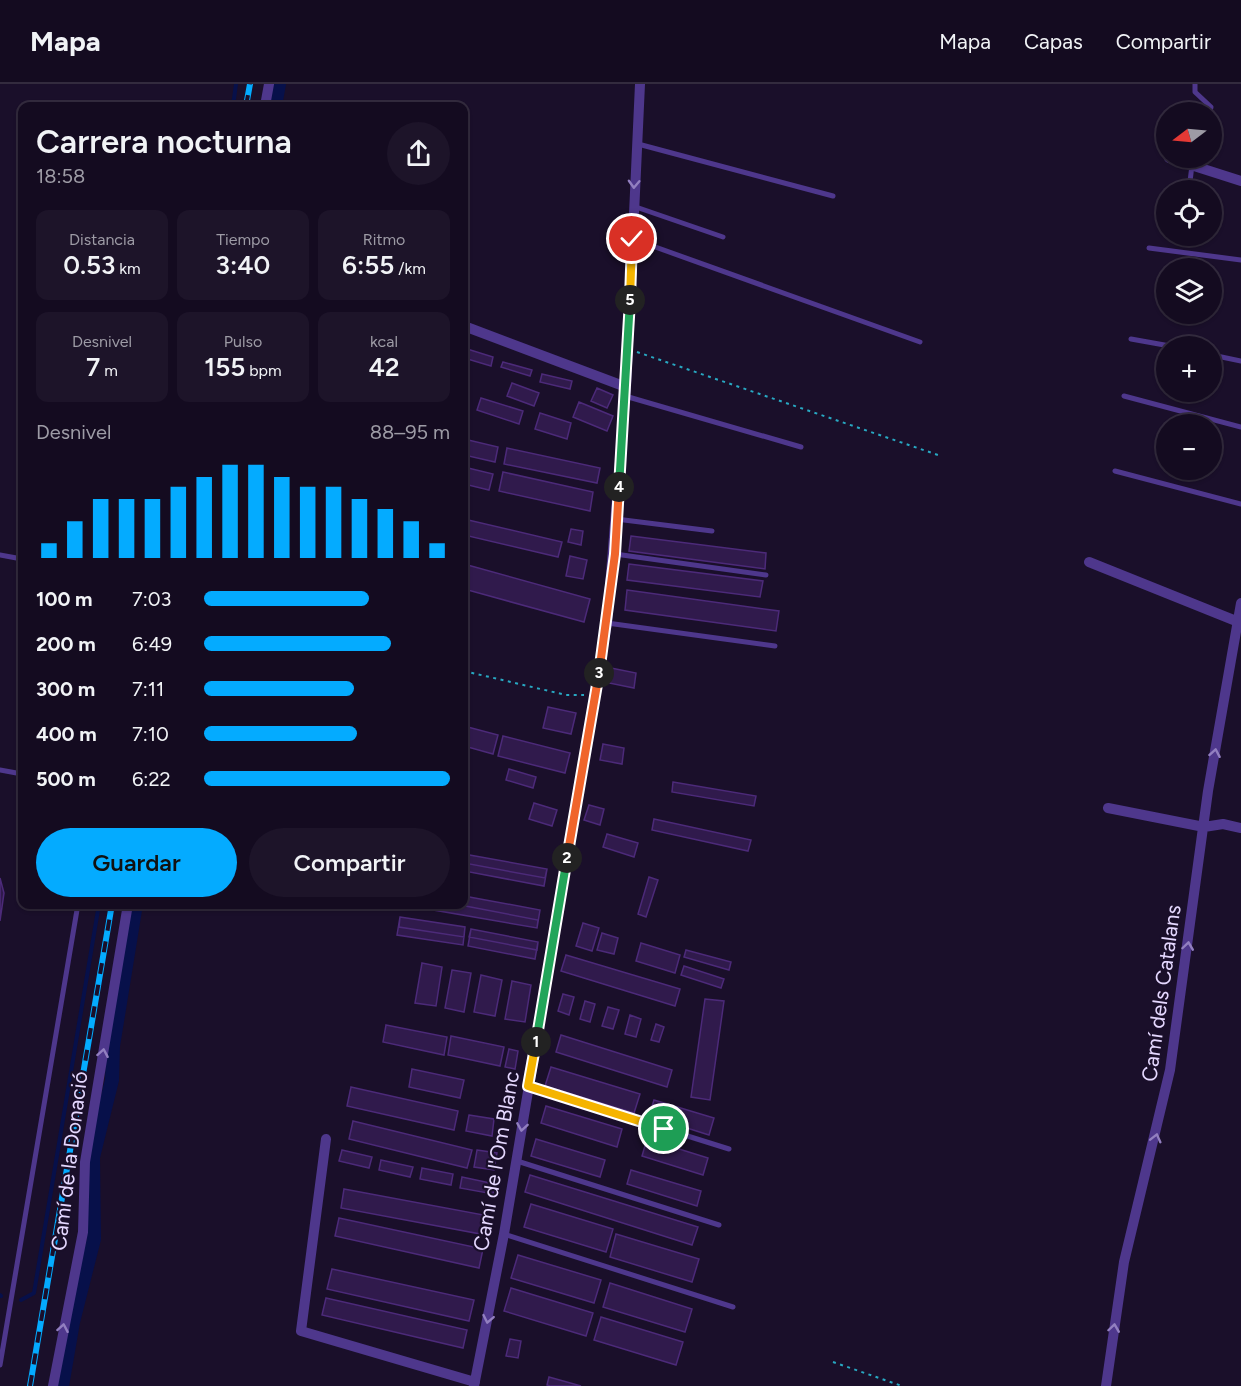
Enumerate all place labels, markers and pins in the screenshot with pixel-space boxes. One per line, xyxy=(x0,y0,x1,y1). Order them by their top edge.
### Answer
pin xyxy=(606,213,657,264)
pin: 5 xyxy=(615,285,645,315)
pin: 4 xyxy=(604,472,634,502)
pin: 3 xyxy=(584,658,614,688)
pin: 2 xyxy=(552,843,582,873)
pin: 1 xyxy=(521,1027,551,1057)
pin xyxy=(638,1103,689,1154)

